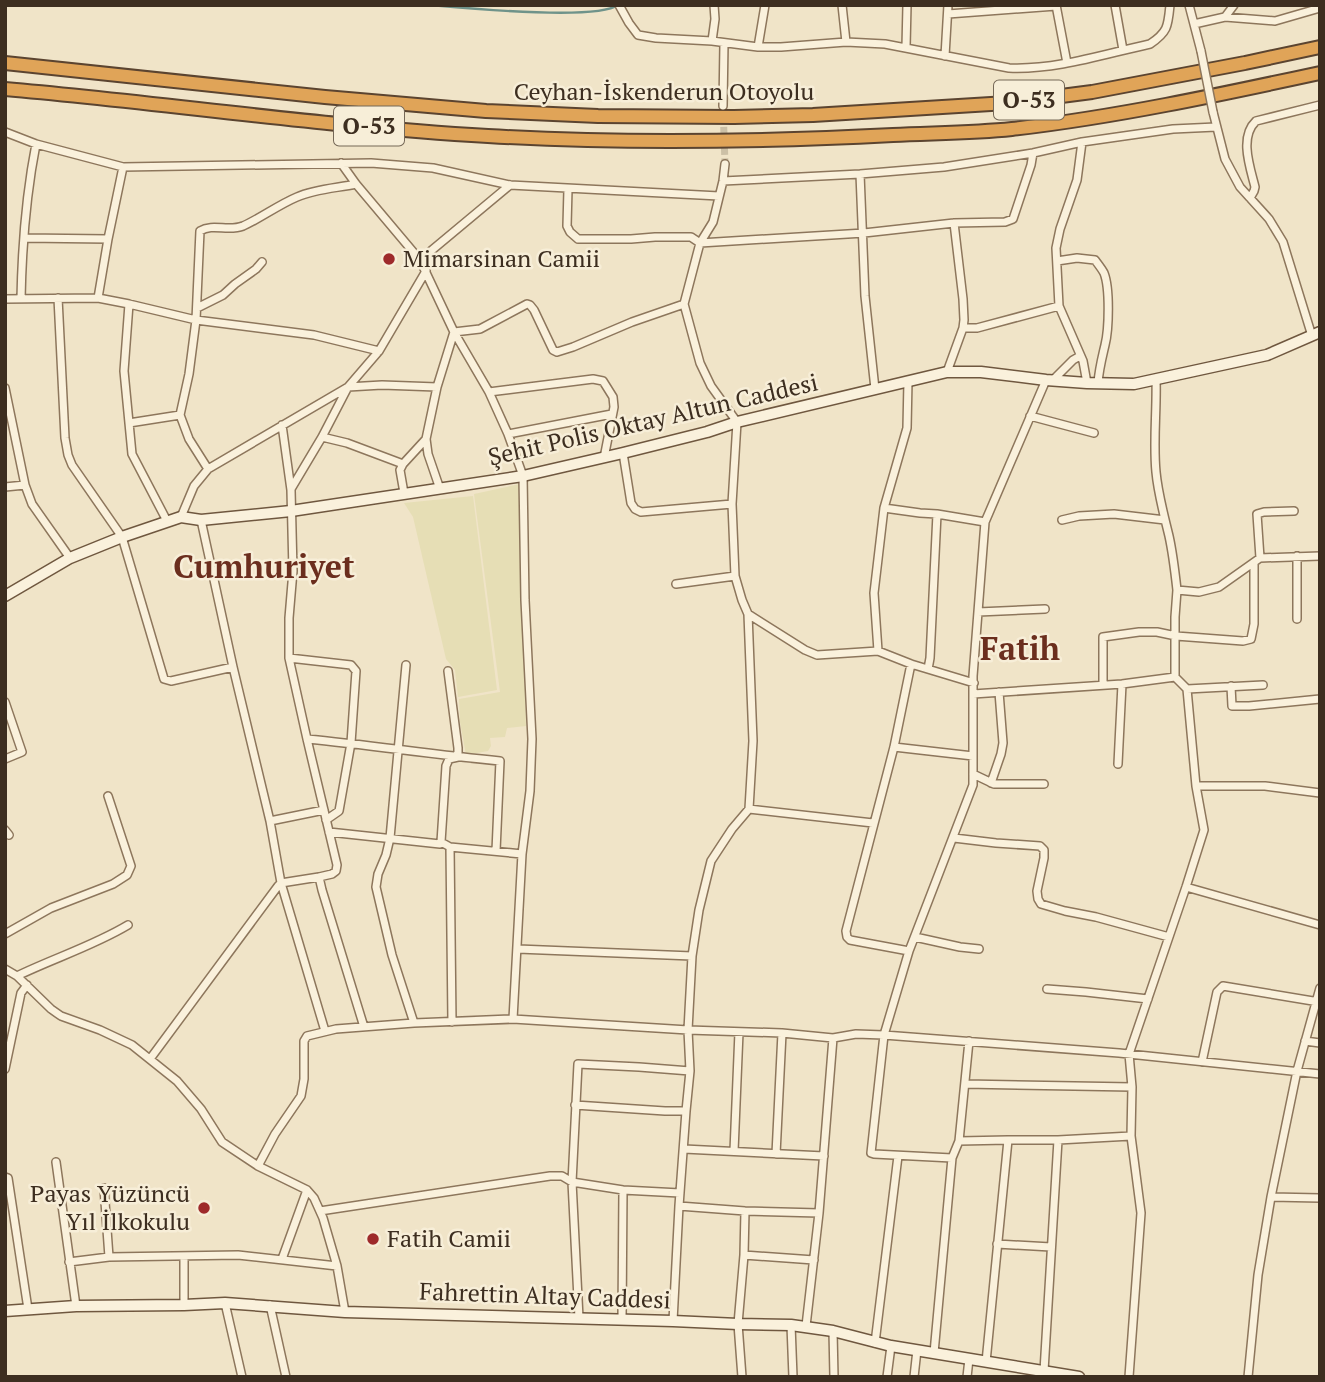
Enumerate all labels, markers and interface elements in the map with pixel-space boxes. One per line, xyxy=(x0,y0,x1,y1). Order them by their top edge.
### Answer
street label: Ceyhan-İskenderun Otoyolu xyxy=(514,75,814,107)
road number: O-53 xyxy=(994,80,1064,120)
road number: O-53 xyxy=(334,106,404,146)
place label: Mimarsinan Camii xyxy=(403,242,600,274)
marker: Mimarsinan Camii xyxy=(381,251,397,267)
street label: Şehit Polis Oktay Altun Caddesi xyxy=(485,365,821,473)
district label: Cumhuriyet xyxy=(173,545,355,587)
district label: Fatih xyxy=(980,627,1061,669)
place label: Payas Yüzüncü Yıl İlkokulu xyxy=(30,1177,190,1237)
marker: Payas Yüzüncü Yıl İlkokulu xyxy=(196,1200,212,1216)
place label: Fatih Camii xyxy=(387,1222,511,1254)
marker: Fatih Camii xyxy=(365,1231,381,1247)
street label: Fahrettin Altay Caddesi xyxy=(419,1275,671,1315)

